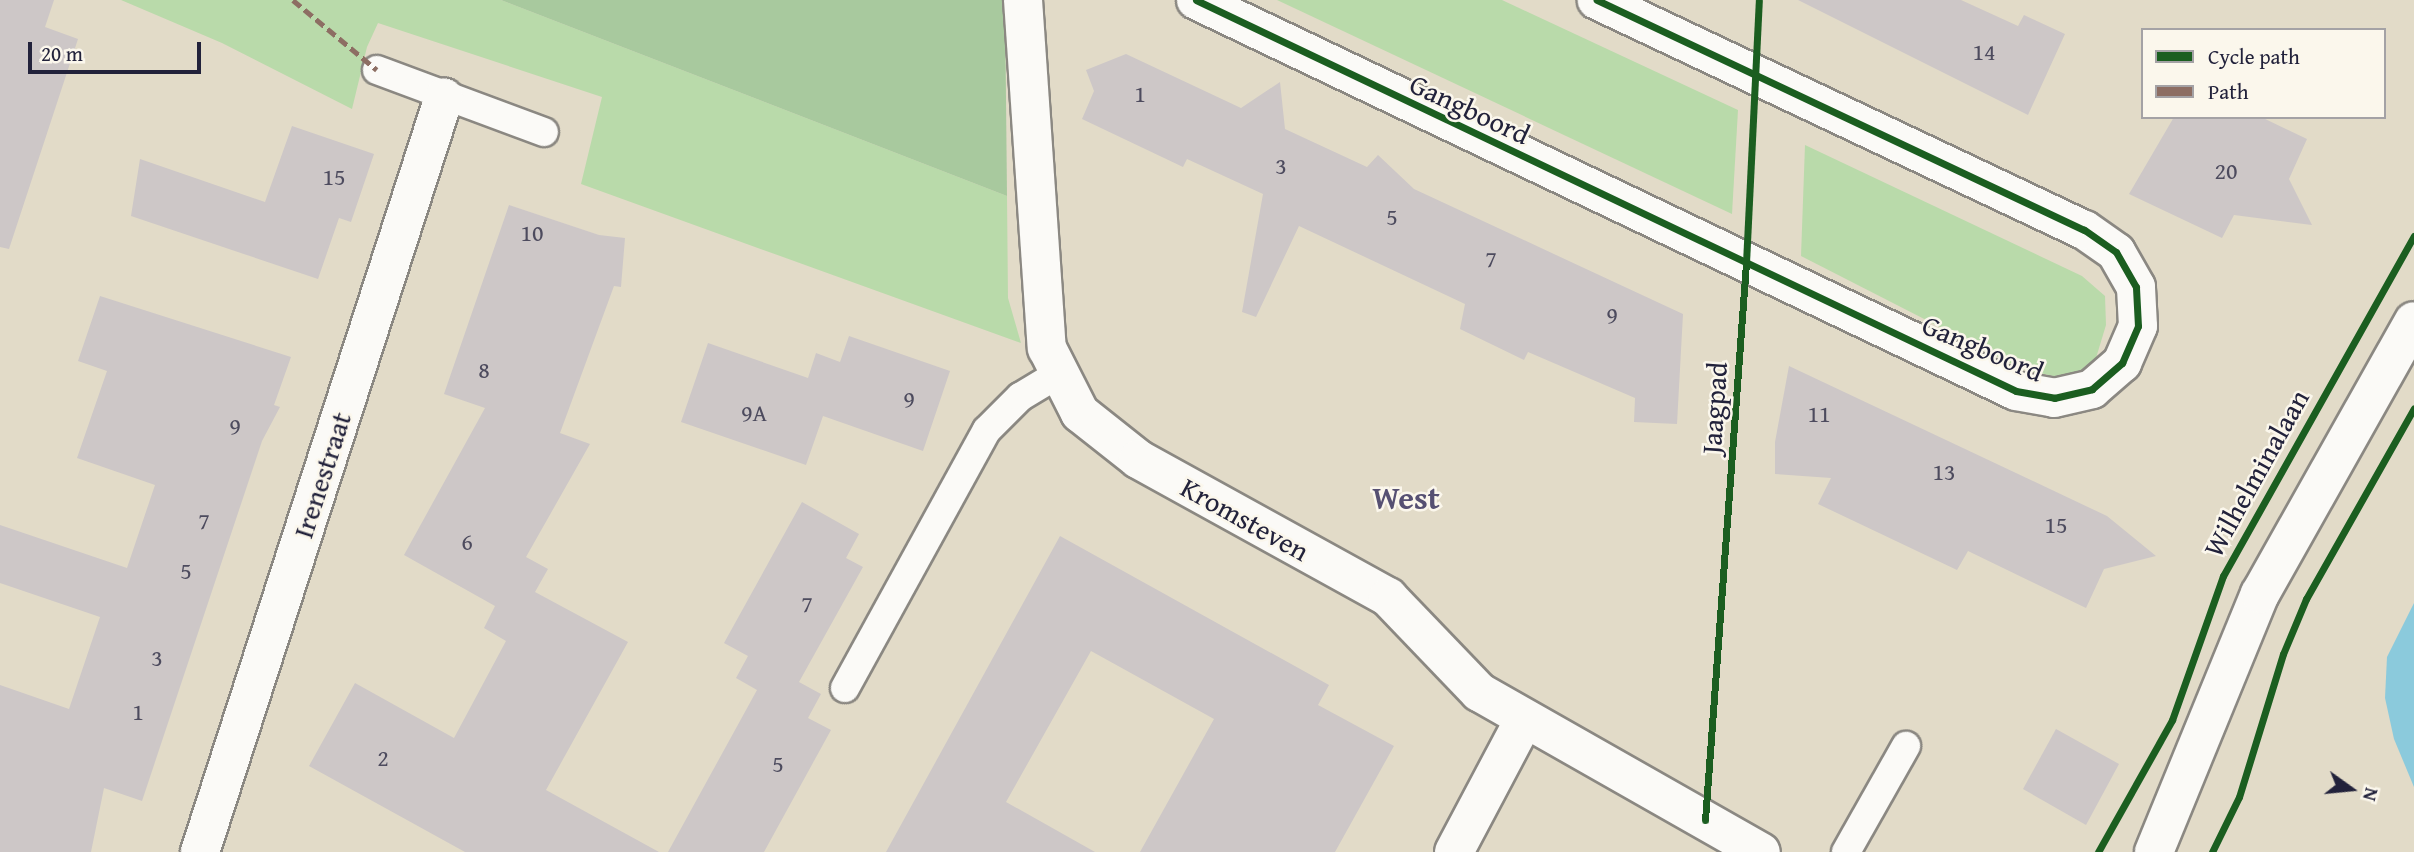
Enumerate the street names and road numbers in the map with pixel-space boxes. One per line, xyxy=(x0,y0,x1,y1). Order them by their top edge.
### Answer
street label: Gangboord xyxy=(1405,67,1535,151)
street label: Gangboord xyxy=(1917,307,2049,389)
street label: Jaagpad xyxy=(1694,361,1734,455)
street label: Wilhelminalaan xyxy=(2196,384,2316,562)
street label: Irenestraat xyxy=(286,408,358,542)
street label: Kromsteven xyxy=(1175,470,1315,568)

